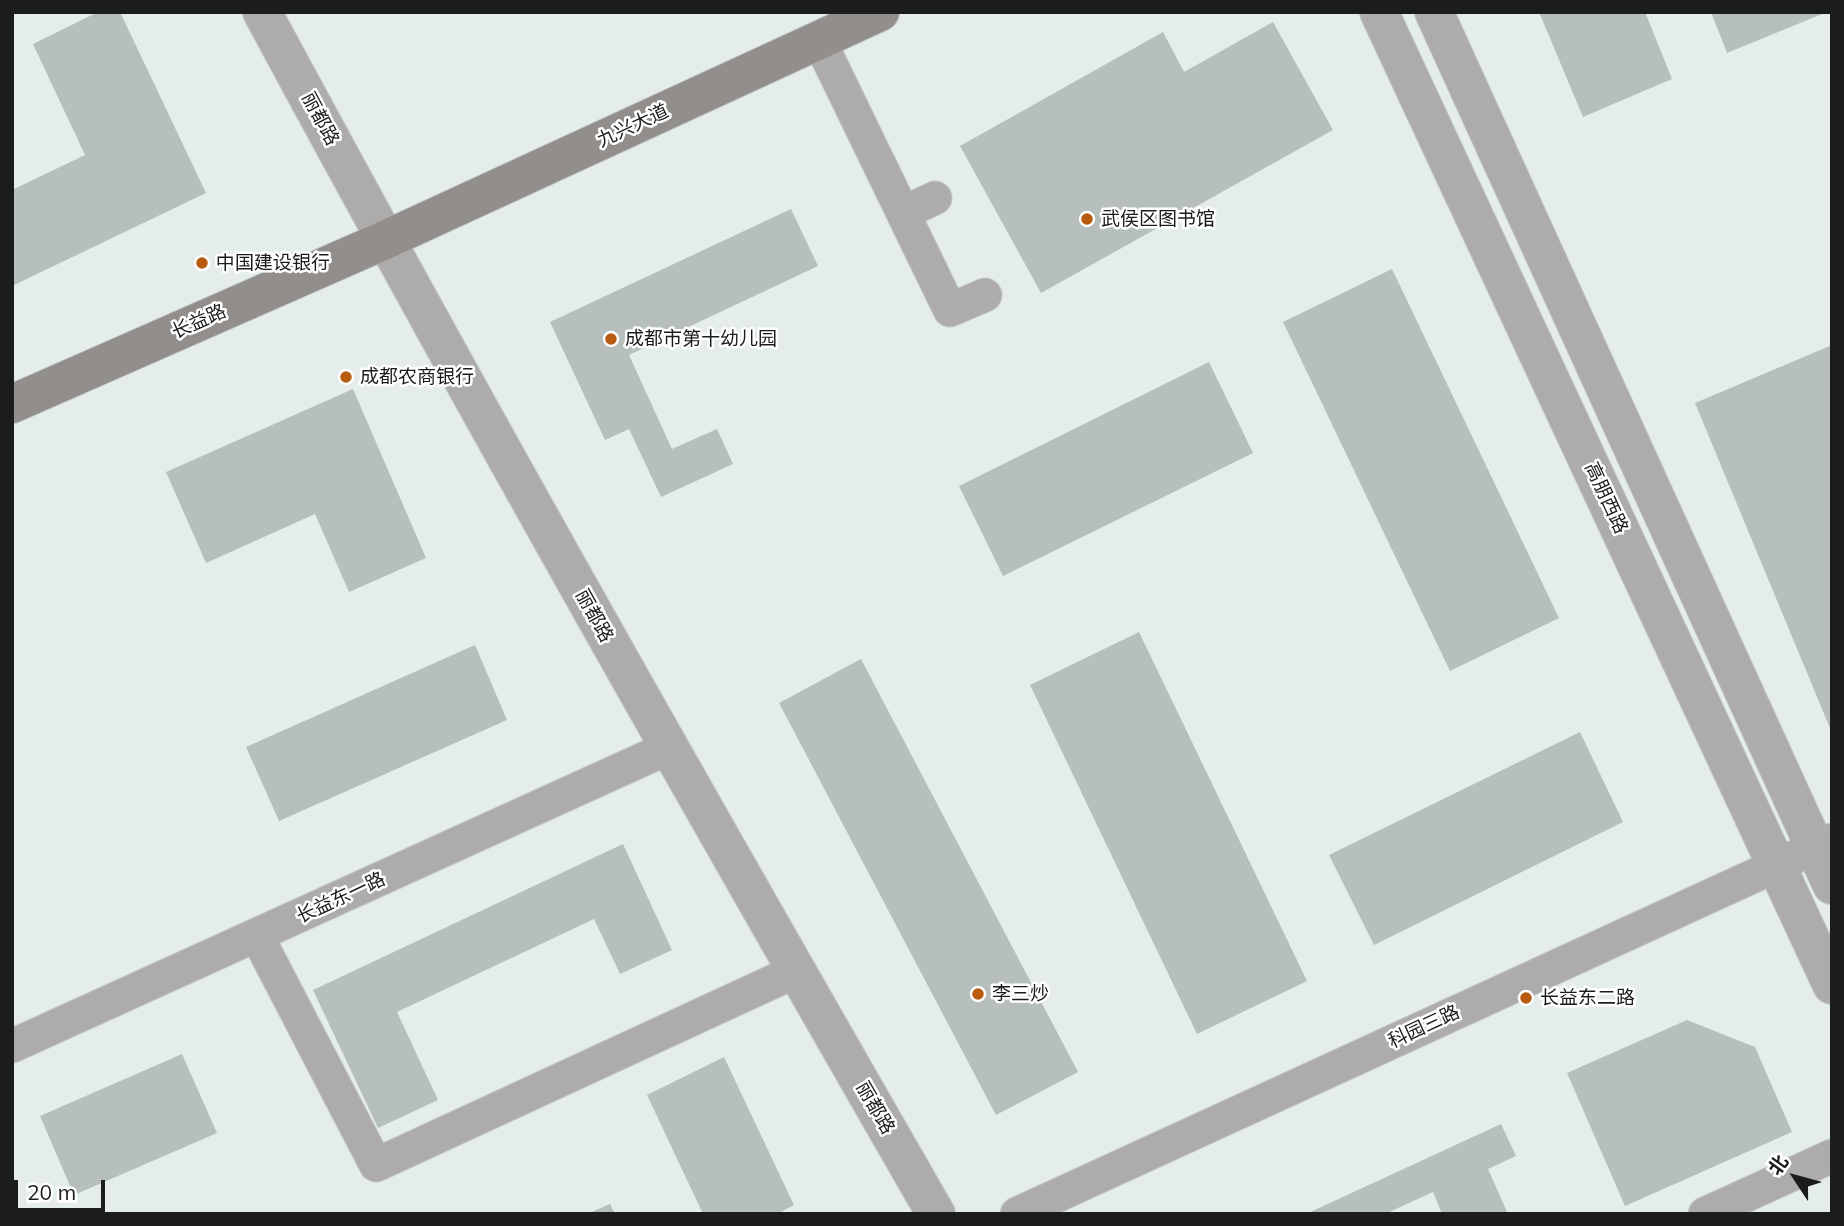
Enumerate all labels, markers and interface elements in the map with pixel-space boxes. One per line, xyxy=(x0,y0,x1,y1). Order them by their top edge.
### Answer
street label: 丽都路 xyxy=(297,88,343,150)
street label: 九兴大道 xyxy=(594,100,672,152)
place label: 武侯区图书馆 xyxy=(1101,208,1215,230)
marker: 武侯区图书馆 xyxy=(1079,211,1095,227)
place label: 中国建设银行 xyxy=(216,252,330,274)
marker: 中国建设银行 xyxy=(194,255,210,271)
street label: 长益路 xyxy=(168,300,230,344)
place label: 成都市第十幼儿园 xyxy=(625,328,777,350)
marker: 成都市第十幼儿园 xyxy=(603,331,619,347)
place label: 成都农商银行 xyxy=(360,366,474,388)
marker: 成都农商银行 xyxy=(338,369,354,385)
street label: 高朋西路 xyxy=(1580,459,1632,537)
street label: 丽都路 xyxy=(570,586,618,646)
street label: 长益东一路 xyxy=(293,868,389,928)
place label: 李三炒 xyxy=(992,983,1049,1005)
marker: 李三炒 xyxy=(970,986,986,1002)
place label: 长益东二路 xyxy=(1540,987,1635,1009)
marker: 长益东二路 xyxy=(1518,990,1534,1006)
street label: 科园三路 xyxy=(1385,1001,1463,1053)
street label: 丽都路 xyxy=(851,1078,899,1138)
north arrow xyxy=(1760,1142,1830,1212)
text: 北 xyxy=(1763,1150,1793,1179)
scale bar xyxy=(18,1166,108,1210)
text: 20 m xyxy=(27,1179,76,1205)

